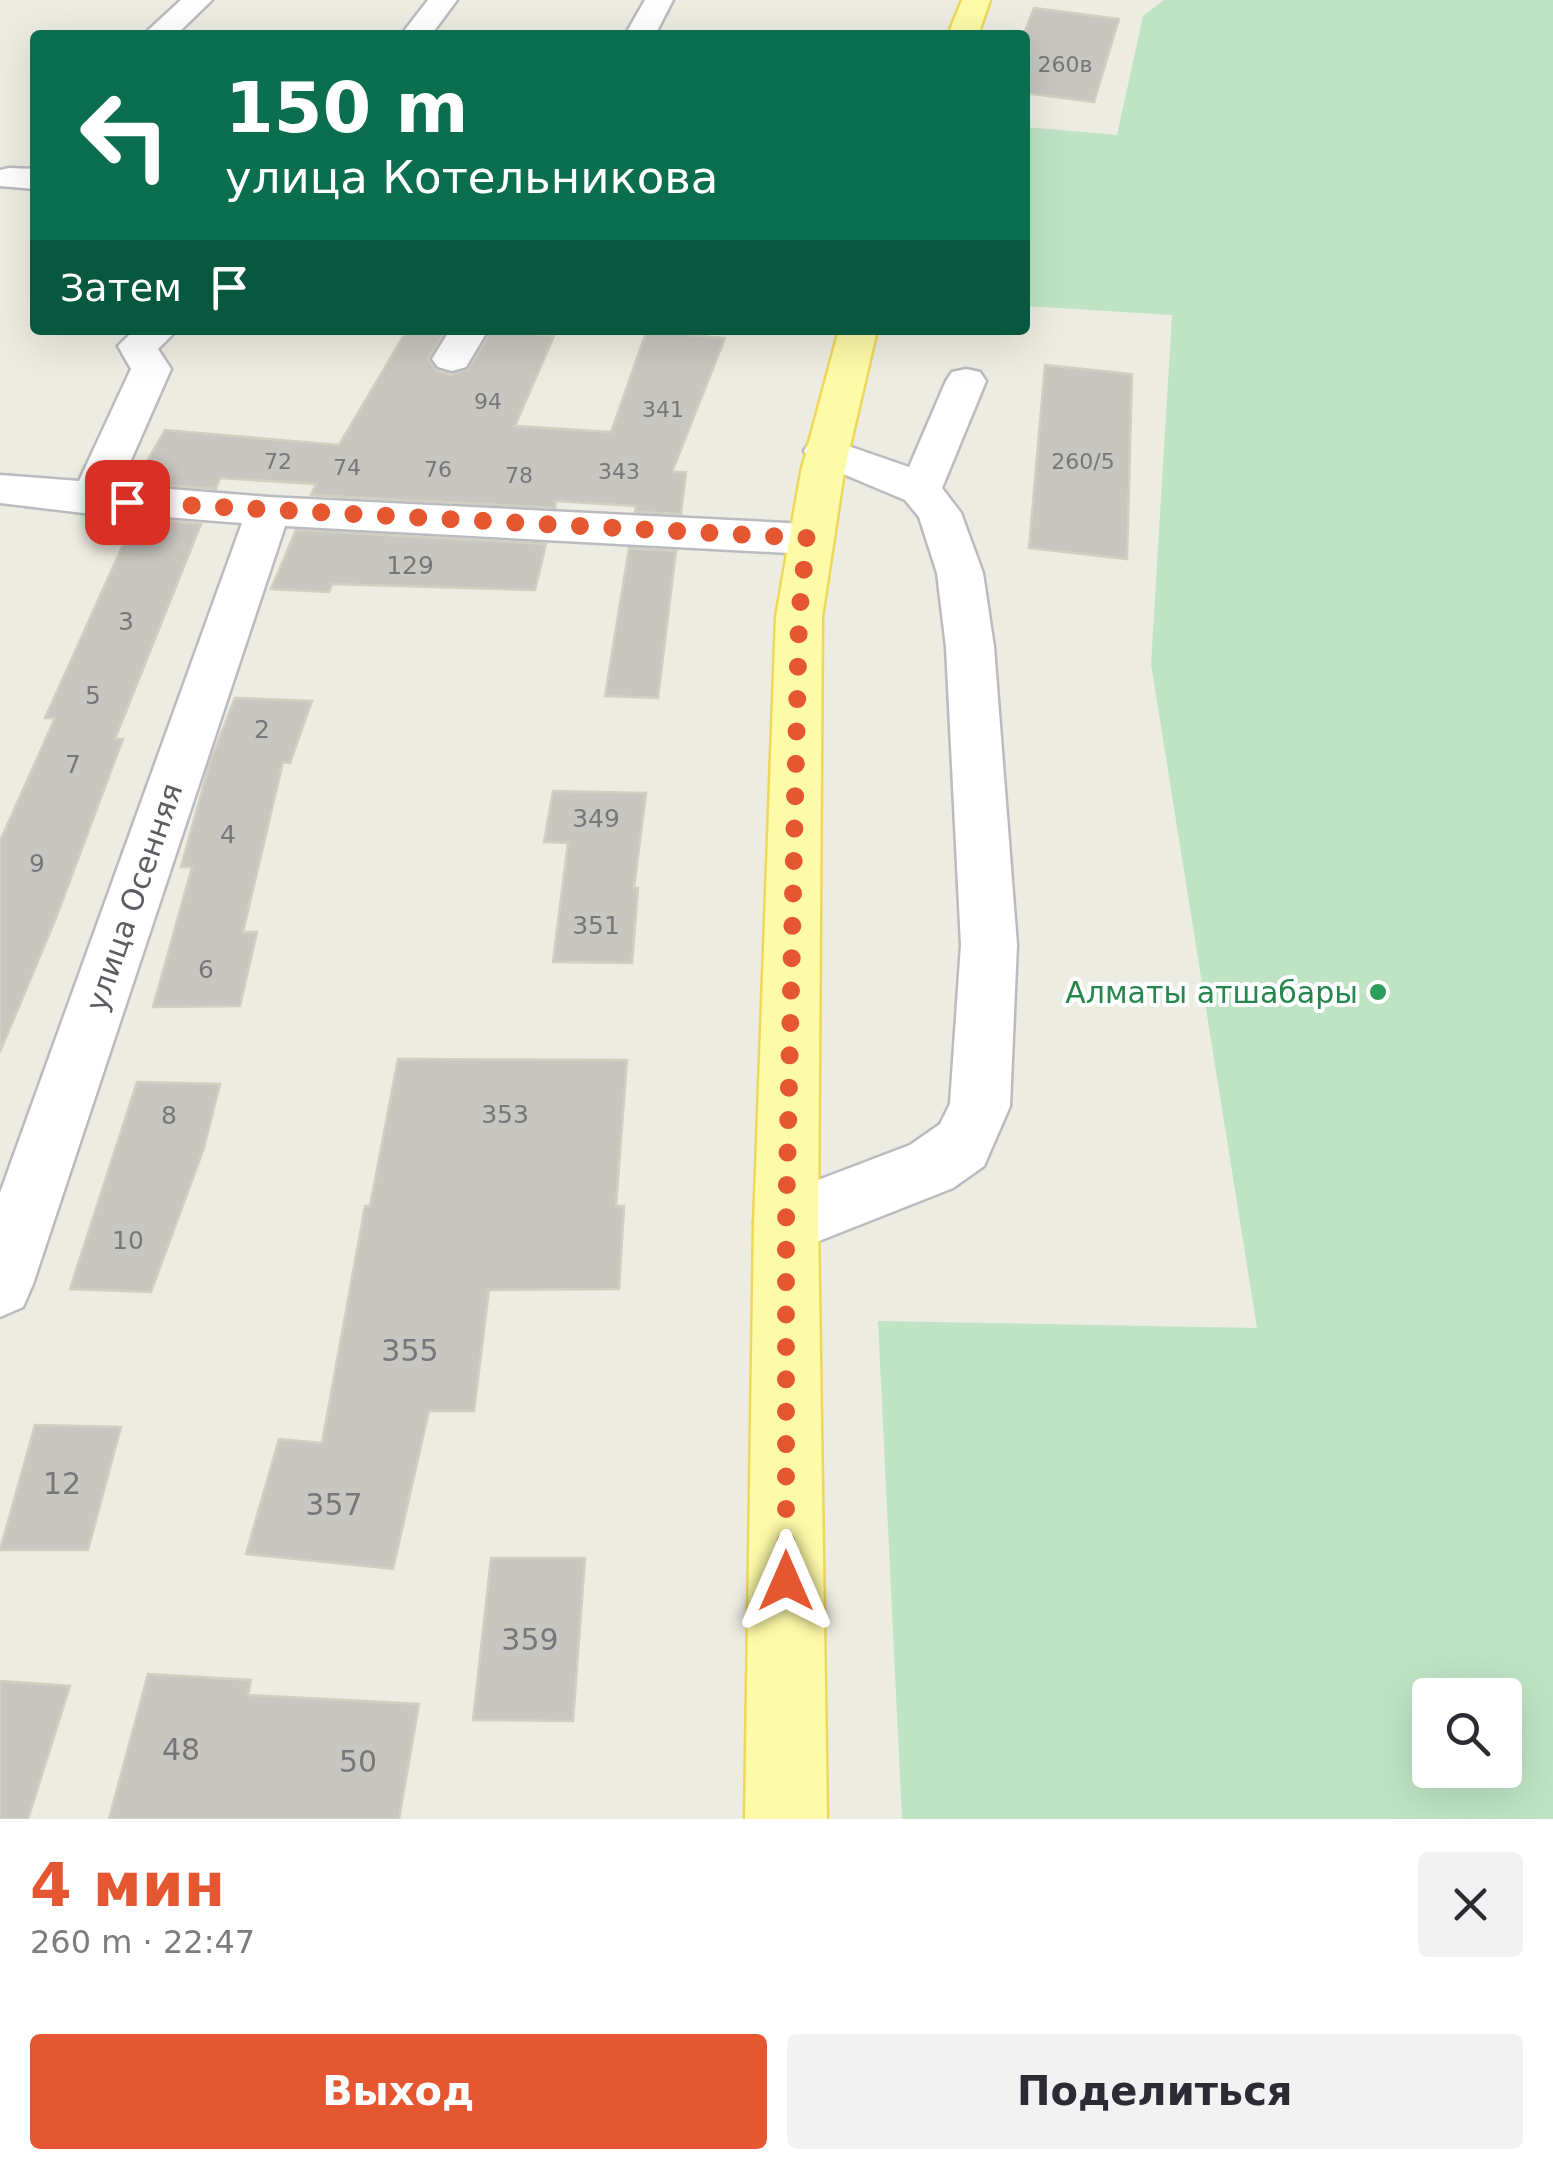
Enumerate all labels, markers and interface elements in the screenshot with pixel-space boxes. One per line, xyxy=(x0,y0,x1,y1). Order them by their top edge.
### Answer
house number: 260в xyxy=(1038,52,1092,77)
text: 150 m xyxy=(225,67,468,149)
icon: left xyxy=(60,70,190,200)
text: улица Котельникова xyxy=(225,151,718,204)
icon: arrive xyxy=(202,260,257,315)
text: Затем xyxy=(60,266,182,310)
house number: 94 xyxy=(474,389,502,414)
house number: 341 xyxy=(642,397,684,422)
house number: 72 xyxy=(264,449,292,474)
house number: 260/5 xyxy=(1051,449,1115,474)
house number: 74 xyxy=(333,455,361,480)
house number: 76 xyxy=(424,457,452,482)
house number: 343 xyxy=(598,459,640,484)
pin xyxy=(85,460,170,545)
house number: 78 xyxy=(505,463,533,488)
icon: arrive xyxy=(100,475,155,530)
house number: 129 xyxy=(386,551,434,580)
house number: 3 xyxy=(118,607,134,636)
house number: 5 xyxy=(85,681,101,710)
house number: 2 xyxy=(254,715,270,744)
house number: 7 xyxy=(65,750,81,779)
street label: улица Осенняя xyxy=(79,778,189,1016)
house number: 349 xyxy=(572,804,620,833)
house number: 4 xyxy=(220,820,236,849)
house number: 9 xyxy=(29,849,45,878)
house number: 351 xyxy=(572,911,620,940)
house number: 6 xyxy=(198,955,214,984)
place label: Алматы атшабары xyxy=(1065,975,1358,1010)
marker: Алматы атшабары xyxy=(1367,981,1389,1003)
house number: 353 xyxy=(481,1100,529,1129)
house number: 8 xyxy=(161,1101,177,1130)
house number: 10 xyxy=(112,1226,144,1255)
house number: 355 xyxy=(381,1333,439,1368)
house number: 12 xyxy=(43,1466,81,1501)
house number: 357 xyxy=(305,1487,363,1522)
position arrow xyxy=(734,1529,838,1633)
house number: 359 xyxy=(501,1622,559,1657)
map controls xyxy=(1412,1678,1522,1788)
button: search xyxy=(1412,1678,1522,1788)
house number: 48 xyxy=(162,1732,200,1767)
house number: 50 xyxy=(339,1744,377,1779)
text: 4 мин xyxy=(30,1850,225,1920)
button: close xyxy=(1418,1852,1523,1957)
text: 260 m · 22:47 xyxy=(30,1923,255,1961)
button: Выход xyxy=(30,2034,767,2149)
button: Поделиться xyxy=(787,2034,1523,2149)

